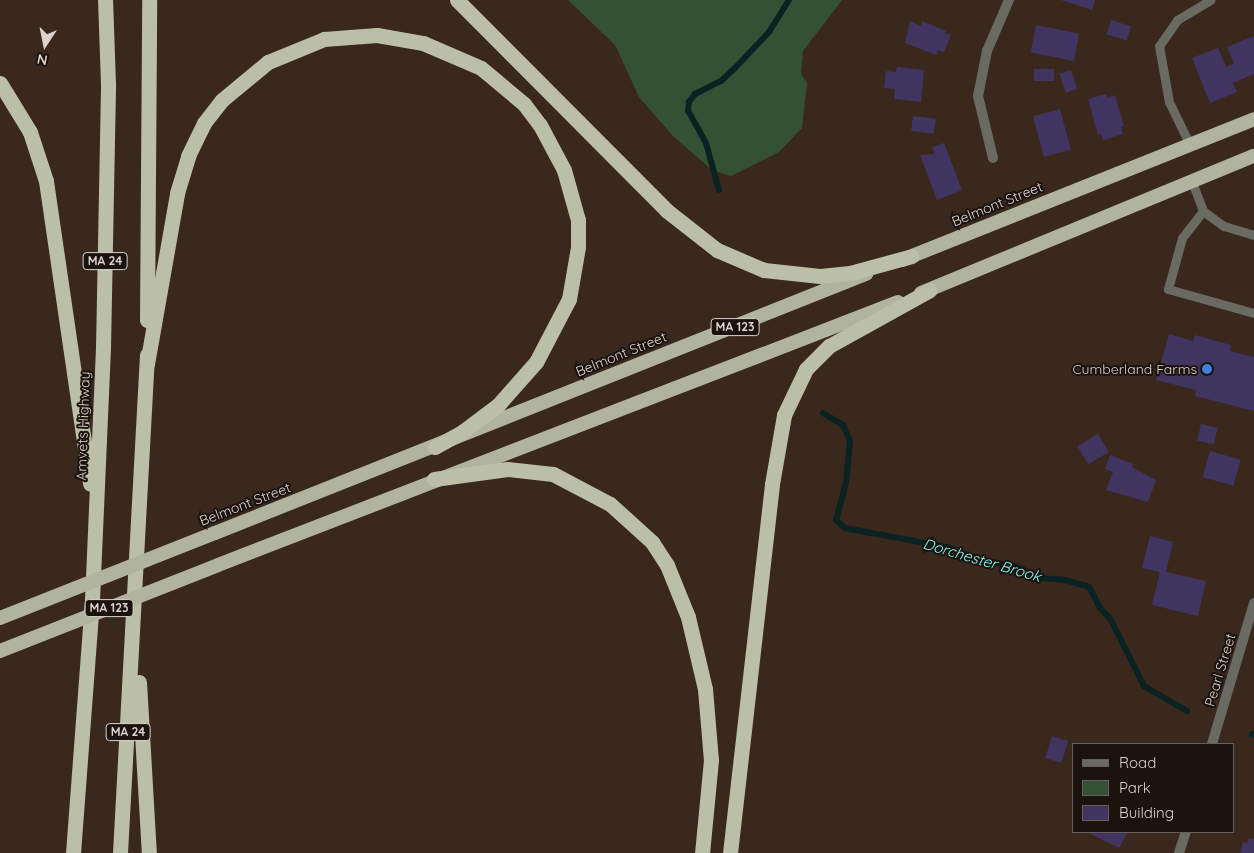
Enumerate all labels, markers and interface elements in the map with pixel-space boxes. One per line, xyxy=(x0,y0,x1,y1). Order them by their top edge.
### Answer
north arrow xyxy=(20,20,70,70)
text: N xyxy=(35,50,49,70)
street label: Belmont Street xyxy=(949,178,1045,230)
road number: MA 24 xyxy=(82,252,128,270)
road number: MA 123 xyxy=(710,318,760,337)
street label: Belmont Street xyxy=(573,328,669,380)
place label: Cumberland Farms xyxy=(1072,361,1197,377)
marker: Cumberland Farms xyxy=(1201,363,1213,375)
street label: Amvets Highway xyxy=(73,371,93,481)
street label: Belmont Street xyxy=(197,479,293,529)
water label: Dorchester Brook xyxy=(921,535,1043,585)
road number: MA 123 xyxy=(84,598,134,618)
street label: Pearl Street xyxy=(1201,632,1239,708)
road number: MA 24 xyxy=(106,722,150,742)
legend xyxy=(1072,743,1234,833)
text: Road xyxy=(1119,753,1156,772)
text: Park xyxy=(1119,778,1151,797)
text: Building xyxy=(1119,803,1174,822)

